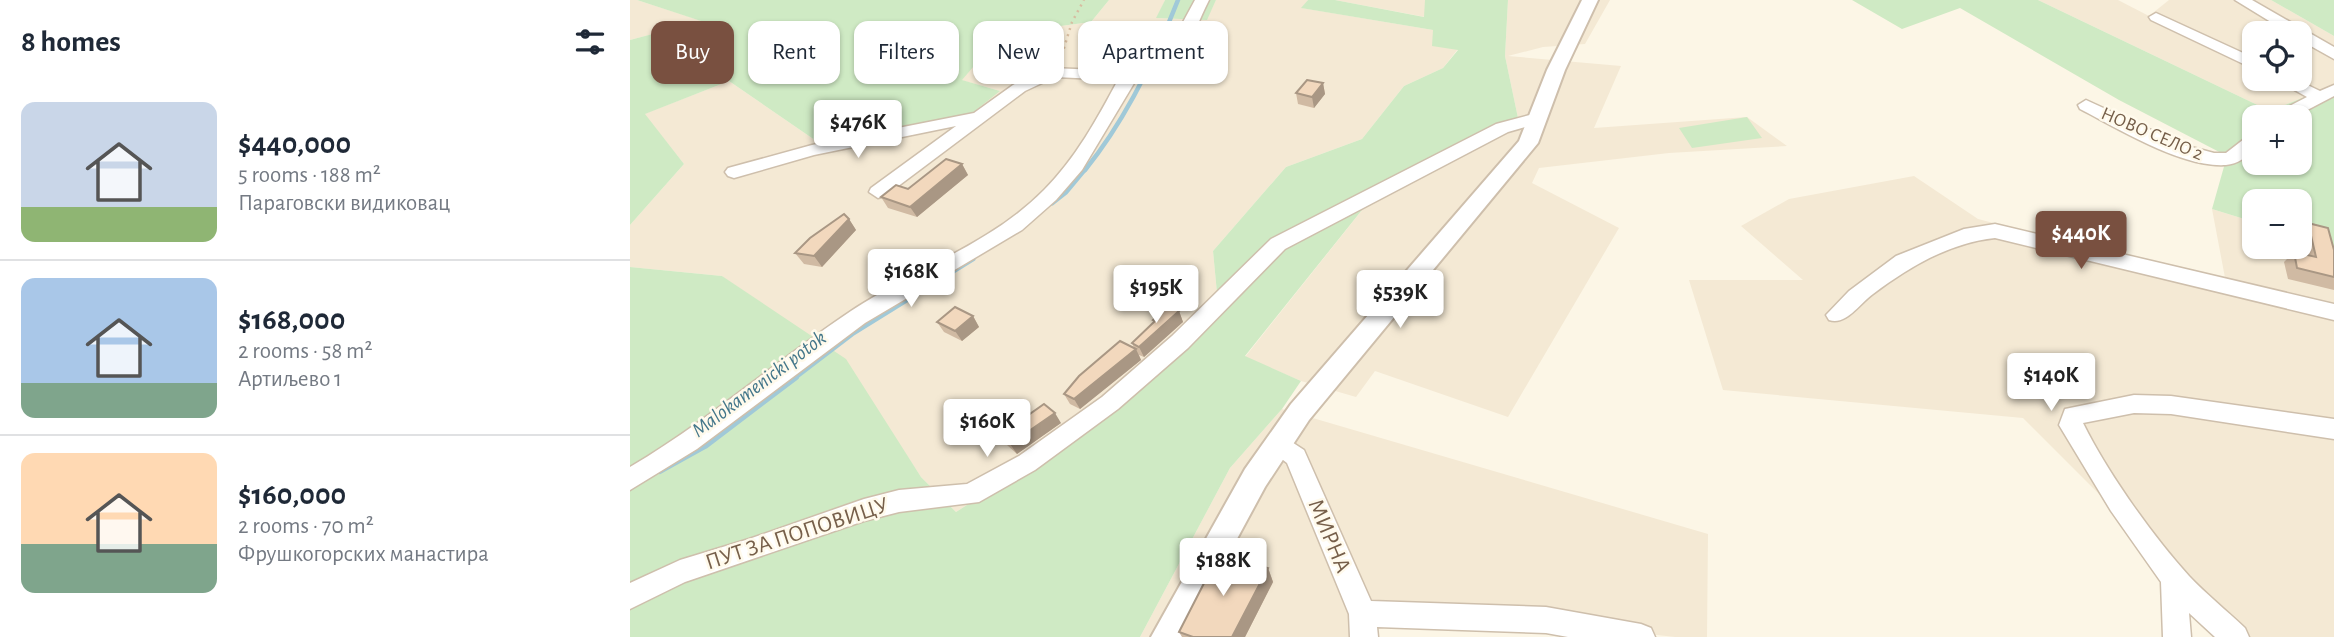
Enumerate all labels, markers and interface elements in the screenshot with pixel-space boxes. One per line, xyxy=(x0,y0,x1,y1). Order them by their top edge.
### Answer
chip: Buy xyxy=(651,21,734,84)
chip: Rent xyxy=(748,21,840,84)
chip: Filters xyxy=(854,21,959,84)
chip: New xyxy=(973,21,1064,84)
chip: Apartment xyxy=(1078,21,1228,84)
map controls xyxy=(2242,21,2312,259)
button: locate xyxy=(2242,21,2312,91)
icon: filters xyxy=(571,23,609,61)
text: 8 homes xyxy=(21,27,121,57)
pin: $476K xyxy=(809,100,907,160)
street label: НОВО СЕЛО 2 xyxy=(2098,104,2206,164)
button: + xyxy=(2242,105,2312,175)
text: $476K xyxy=(830,111,886,134)
text: $440,000 xyxy=(238,129,351,159)
icon: home xyxy=(77,130,161,214)
text: 5 rooms · 188 m² xyxy=(238,164,381,187)
button: − xyxy=(2242,189,2312,259)
text: Параговски видиковац xyxy=(238,192,450,215)
pin: $440K xyxy=(2032,212,2130,271)
text: $440K xyxy=(2052,222,2110,245)
pin: $168K xyxy=(862,250,960,309)
text: $168K xyxy=(884,260,938,283)
pin: $195K xyxy=(1107,266,1205,325)
pin: $539K xyxy=(1351,270,1449,330)
text: $195K xyxy=(1129,276,1183,299)
text: $539K xyxy=(1373,281,1427,304)
text: $168,000 xyxy=(238,305,345,335)
icon: home xyxy=(77,306,161,390)
water label: Malokamenicki potok xyxy=(688,327,831,442)
text: 2 rooms · 58 m² xyxy=(238,340,373,363)
pin: $140K xyxy=(2002,354,2100,413)
text: $140K xyxy=(2023,364,2079,387)
text: Артиљево 1 xyxy=(238,368,342,391)
pin: $160K xyxy=(938,400,1036,459)
text: $160K xyxy=(959,410,1015,433)
text: $160,000 xyxy=(238,480,346,510)
icon: home xyxy=(77,481,161,565)
street label: ПУТ ЗА ПОПОВИЦУ xyxy=(703,494,891,574)
street label: МИРНА xyxy=(1303,496,1355,576)
text: 2 rooms · 70 m² xyxy=(238,515,374,538)
pin: $188K xyxy=(1174,538,1272,598)
text: Фрушкогорских манастира xyxy=(238,543,489,566)
text: $188K xyxy=(1196,549,1250,572)

